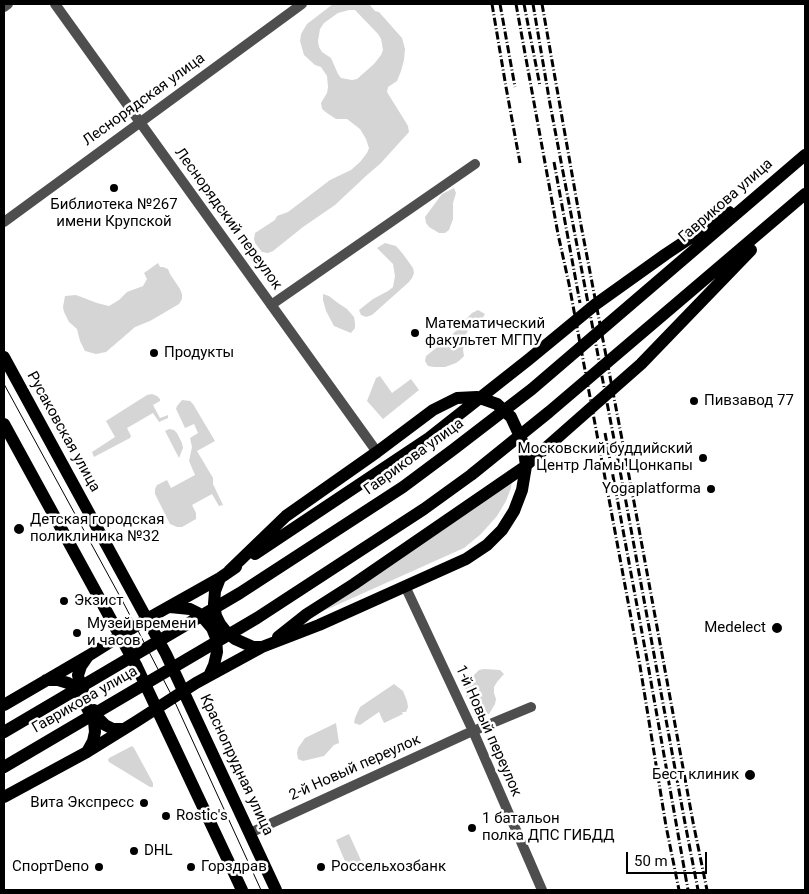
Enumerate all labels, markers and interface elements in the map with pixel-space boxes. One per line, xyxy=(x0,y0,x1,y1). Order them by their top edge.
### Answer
street label: Леснорядская улица xyxy=(79,50,209,150)
street label: Леснорядский переулок xyxy=(170,144,286,294)
street label: Гаврикова улица xyxy=(675,155,777,247)
marker: Библиотека №267 имени Крупской xyxy=(108,182,120,194)
place label: Библиотека №267 имени Крупской xyxy=(50,196,178,231)
place label: Математический факультет МГПУ xyxy=(425,315,545,350)
marker: Математический факультет МГПУ xyxy=(409,327,421,339)
place label: Продукты xyxy=(164,344,234,362)
marker: Продукты xyxy=(148,347,160,359)
street label: Русаковская улица xyxy=(22,369,104,495)
place label: Пивзавод 77 xyxy=(704,392,794,410)
marker: Пивзавод 77 xyxy=(688,395,700,407)
street label: Гаврикова улица xyxy=(361,415,467,499)
place label: Московский буддийский Центр Ламы Цонкапы xyxy=(518,440,693,475)
marker: Московский буддийский Центр Ламы Цонкапы xyxy=(697,452,709,464)
place label: Yogaplatforma xyxy=(602,480,701,498)
marker: Yogaplatforma xyxy=(705,483,717,495)
place label: Детская городская поликлиника №32 xyxy=(30,511,164,546)
marker: Детская городская поликлиника №32 xyxy=(12,522,26,536)
place label: Экзист xyxy=(74,592,124,610)
marker: Экзист xyxy=(58,595,70,607)
place label: Музей времени и часов xyxy=(87,615,196,650)
place label: Medelect xyxy=(704,619,766,637)
marker: Medelect xyxy=(770,621,784,635)
marker: Музей времени и часов xyxy=(71,627,83,639)
street label: Гаврикова улица xyxy=(29,663,141,737)
street label: 1-й Новый переулок xyxy=(451,663,525,799)
street label: Краснопрудная улица xyxy=(195,692,277,838)
street label: 2-й Новый переулок xyxy=(287,731,423,805)
place label: Бест клиник xyxy=(652,766,739,784)
marker: Бест клиник xyxy=(743,768,757,782)
place label: Вита Экспресс xyxy=(30,794,134,812)
marker: Вита Экспресс xyxy=(138,797,150,809)
place label: Rostic's xyxy=(176,807,228,825)
marker: Rostic's xyxy=(160,810,172,822)
place label: 1 батальон полка ДПС ГИБДД xyxy=(482,810,614,845)
marker: 1 батальон полка ДПС ГИБДД xyxy=(466,822,478,834)
place label: DHL xyxy=(144,842,173,860)
scale bar xyxy=(629,842,710,874)
marker: DHL xyxy=(128,845,140,857)
text: 50 m xyxy=(634,852,668,870)
place label: СпортDепо xyxy=(12,858,89,876)
place label: Горздрав xyxy=(201,858,267,876)
place label: Россельхозбанк xyxy=(331,858,446,876)
marker: СпортDепо xyxy=(93,861,105,873)
marker: Горздрав xyxy=(185,861,197,873)
marker: Россельхозбанк xyxy=(315,861,327,873)

